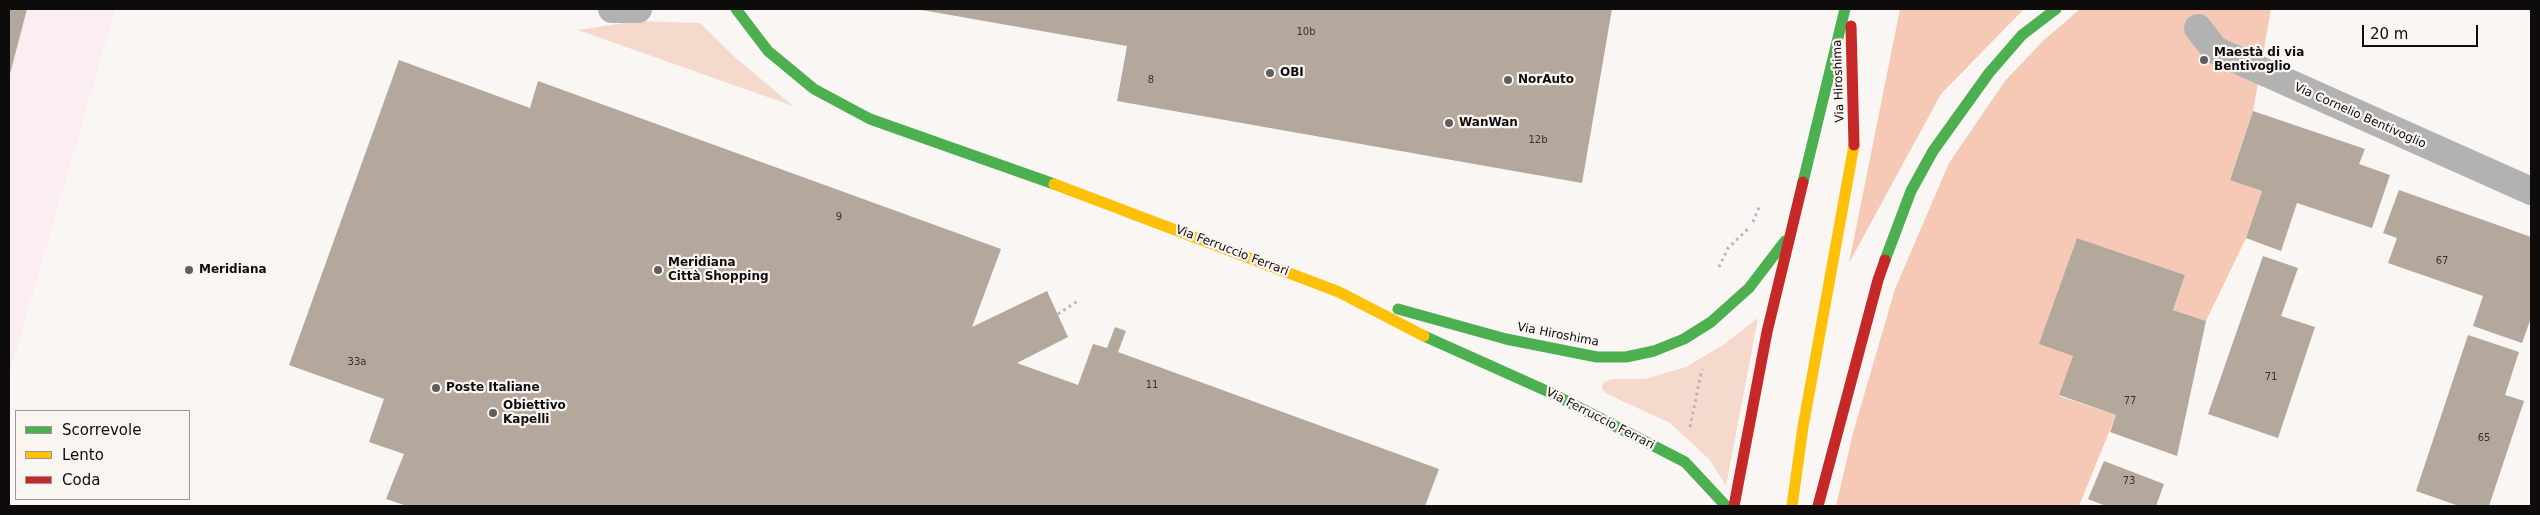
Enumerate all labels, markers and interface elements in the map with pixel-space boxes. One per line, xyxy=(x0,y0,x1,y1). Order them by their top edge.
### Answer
scale bar xyxy=(2365,15,2481,47)
text: 20 m xyxy=(2370,25,2408,43)
house number: 10b xyxy=(1296,26,1316,38)
street label: Via Hiroshima xyxy=(1830,39,1848,123)
place label: Maestà di via Bentivoglio xyxy=(2214,46,2304,74)
marker: Maestà di via Bentivoglio xyxy=(2198,54,2210,66)
place label: OBI xyxy=(1280,66,1304,80)
marker: OBI xyxy=(1264,67,1276,79)
place label: NorAuto xyxy=(1518,73,1574,87)
house number: 8 xyxy=(1148,74,1154,86)
marker: NorAuto xyxy=(1502,74,1514,86)
street label: Via Cornelio Bentivoglio xyxy=(2292,80,2428,152)
place label: WanWan xyxy=(1459,116,1518,130)
marker: WanWan xyxy=(1443,117,1455,129)
house number: 12b xyxy=(1528,134,1548,146)
house number: 9 xyxy=(836,211,842,223)
street label: Via Ferruccio Ferrari xyxy=(1173,223,1291,279)
house number: 67 xyxy=(2436,255,2448,267)
place label: Meridiana Città Shopping xyxy=(668,256,769,284)
place label: Meridiana xyxy=(199,263,267,277)
marker: Meridiana xyxy=(183,264,195,276)
marker: Meridiana Città Shopping xyxy=(652,264,664,276)
street label: Via Hiroshima xyxy=(1516,320,1600,350)
house number: 33a xyxy=(348,356,366,368)
house number: 71 xyxy=(2265,371,2277,383)
house number: 11 xyxy=(1146,379,1158,391)
place label: Poste Italiane xyxy=(446,381,540,395)
marker: Poste Italiane xyxy=(430,382,442,394)
street label: Via Ferruccio Ferrari xyxy=(1543,385,1657,453)
house number: 77 xyxy=(2124,395,2136,407)
place label: Obiettivo Kapelli xyxy=(503,399,566,427)
marker: Obiettivo Kapelli xyxy=(487,407,499,419)
legend xyxy=(15,410,190,500)
text: Scorrevole xyxy=(62,421,141,439)
house number: 65 xyxy=(2478,432,2490,444)
text: Lento xyxy=(62,446,104,464)
text: Coda xyxy=(62,471,100,489)
house number: 73 xyxy=(2123,475,2135,487)

